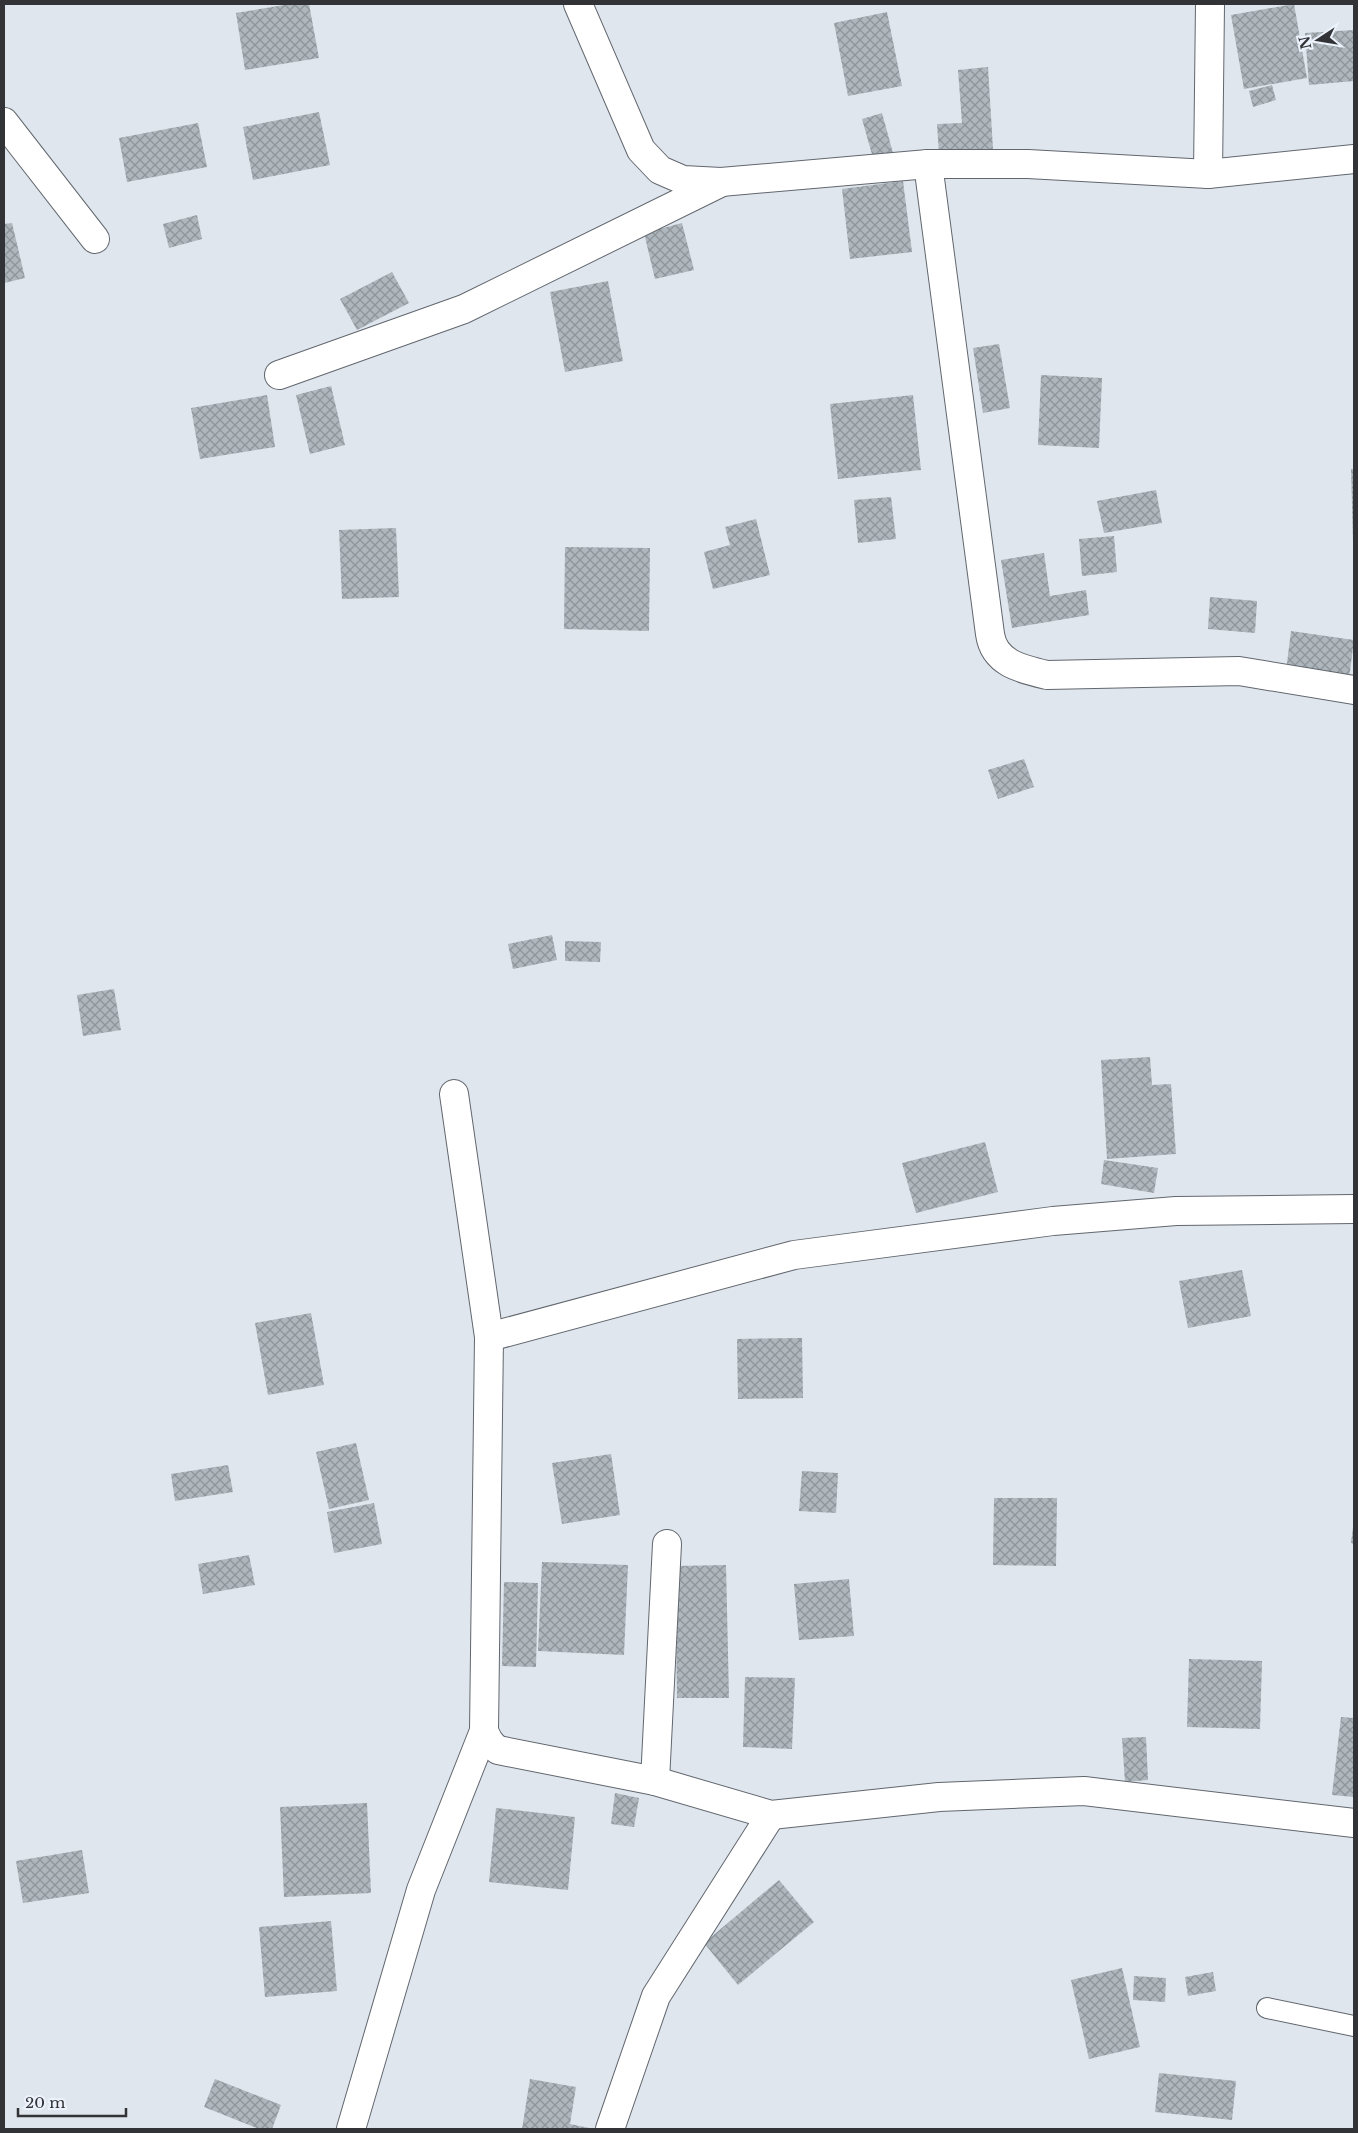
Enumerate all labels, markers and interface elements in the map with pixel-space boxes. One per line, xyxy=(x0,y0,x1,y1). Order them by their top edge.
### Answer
north arrow xyxy=(1293,15,1343,65)
text: N xyxy=(1295,34,1315,51)
scale bar xyxy=(18,2086,125,2118)
text: 20 m xyxy=(25,2093,65,2112)

